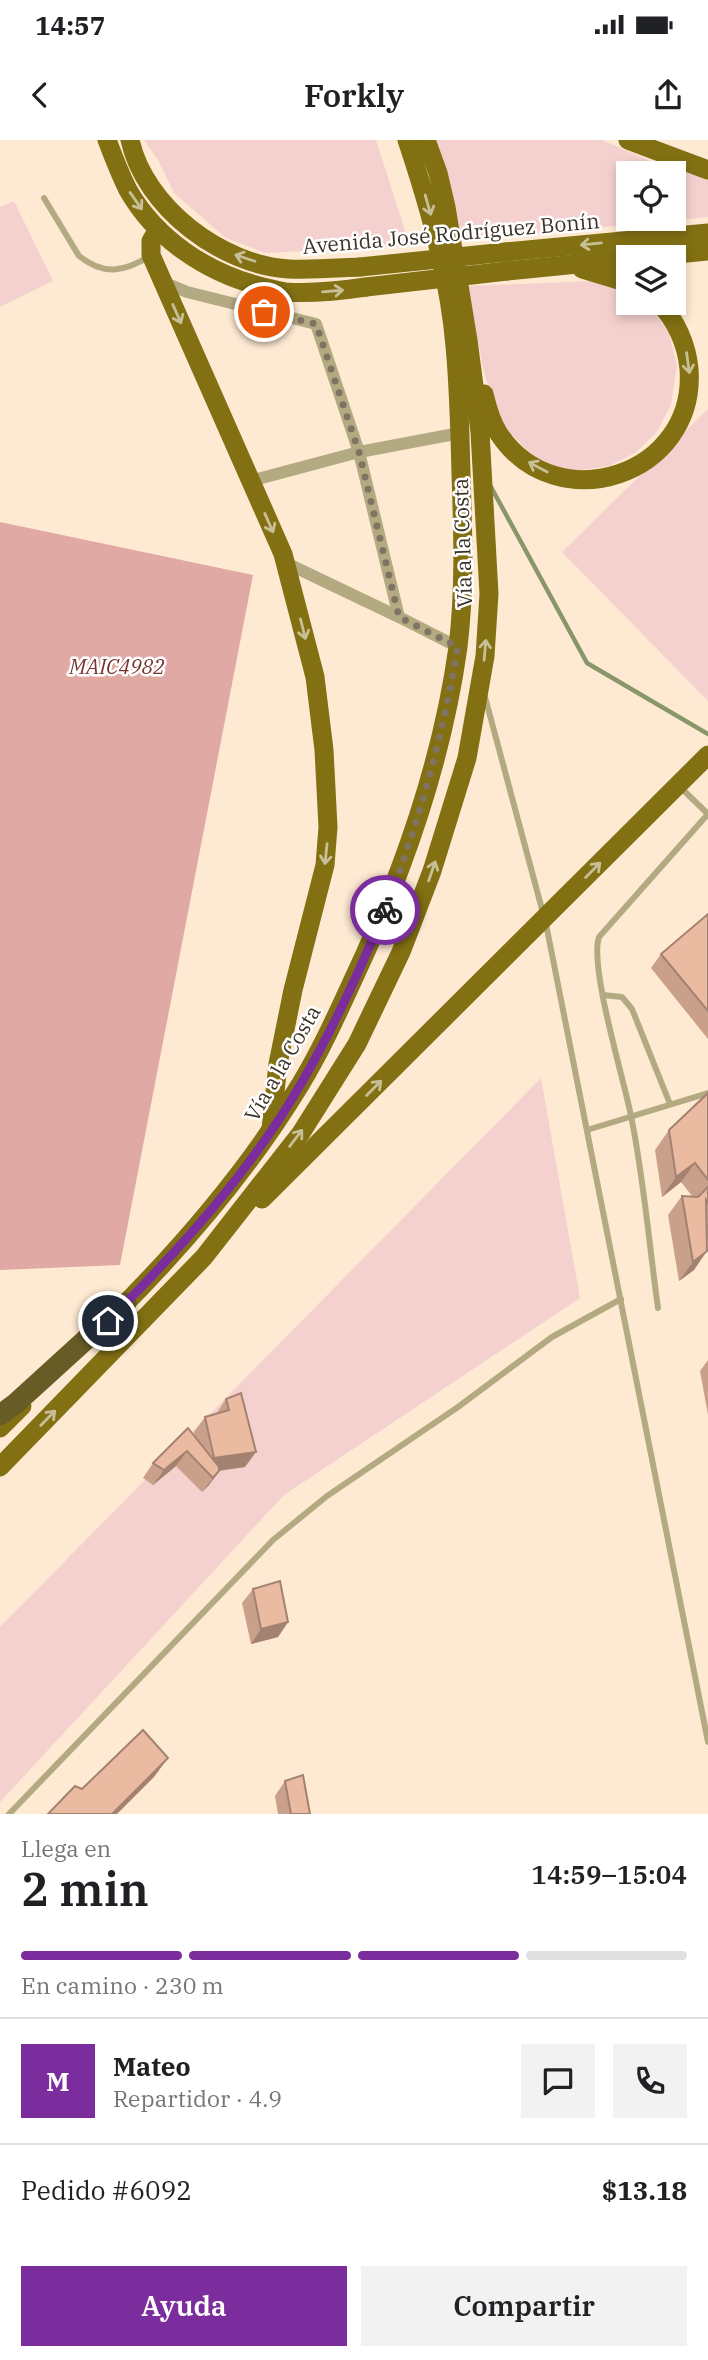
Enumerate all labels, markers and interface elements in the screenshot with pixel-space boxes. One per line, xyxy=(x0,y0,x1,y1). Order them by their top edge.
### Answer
text: 14:57 xyxy=(35,8,105,42)
text: Forkly xyxy=(304,74,404,116)
icon: back xyxy=(21,76,59,114)
icon: share xyxy=(649,76,687,114)
map controls xyxy=(616,161,686,315)
button: locate xyxy=(616,161,686,231)
one-way arrow xyxy=(129,191,143,210)
one-way arrow xyxy=(422,194,435,216)
street label: Avenida José Rodríguez Bonín xyxy=(301,206,601,260)
one-way arrow xyxy=(580,238,603,251)
button: layers xyxy=(616,245,686,315)
one-way arrow xyxy=(234,251,256,263)
pin xyxy=(234,282,294,342)
one-way arrow xyxy=(321,284,344,297)
icon: bag xyxy=(245,293,283,331)
one-way arrow xyxy=(171,303,184,325)
one-way arrow xyxy=(681,351,694,374)
one-way arrow xyxy=(528,460,549,474)
street label: Vía a la Costa xyxy=(446,478,478,608)
one-way arrow xyxy=(263,512,276,533)
one-way arrow xyxy=(297,617,310,640)
one-way arrow xyxy=(479,640,492,662)
park label: MAIC4982 xyxy=(68,652,165,680)
one-way arrow xyxy=(319,843,332,865)
one-way arrow xyxy=(426,860,439,882)
one-way arrow xyxy=(584,862,601,879)
courier xyxy=(350,875,420,945)
icon: bike xyxy=(366,891,404,929)
street label: Vía a la Costa xyxy=(237,1000,327,1126)
one-way arrow xyxy=(365,1080,382,1097)
one-way arrow xyxy=(288,1129,303,1148)
pin xyxy=(78,1291,138,1351)
icon: home xyxy=(89,1302,127,1340)
one-way arrow xyxy=(39,1410,56,1427)
text: Llega en xyxy=(21,1833,111,1863)
text: 14:59–15:04 xyxy=(531,1857,687,1891)
text: 2 min xyxy=(21,1859,149,1919)
text: En camino · 230 m xyxy=(21,1970,224,2000)
button: chat xyxy=(521,2044,595,2118)
button: phone xyxy=(613,2044,687,2118)
text: Mateo xyxy=(113,2049,191,2083)
text: M xyxy=(46,2064,70,2098)
text: Repartidor · 4.9 xyxy=(113,2083,282,2113)
text: Pedido #6092 xyxy=(21,2173,192,2207)
text: $13.18 xyxy=(602,2173,687,2207)
button: Ayuda xyxy=(21,2266,347,2346)
button: Compartir xyxy=(361,2266,687,2346)

